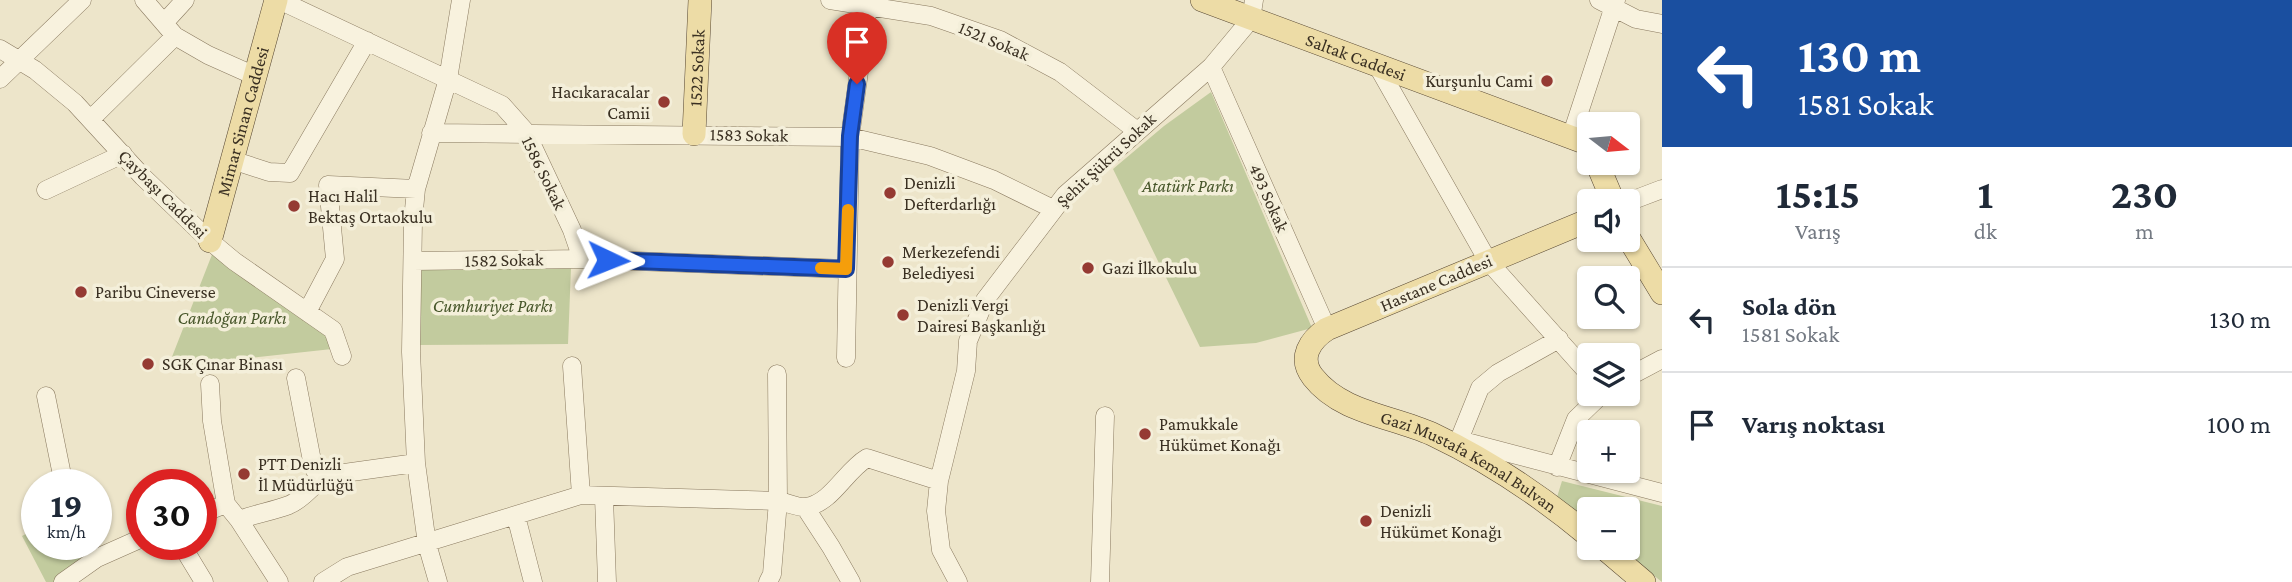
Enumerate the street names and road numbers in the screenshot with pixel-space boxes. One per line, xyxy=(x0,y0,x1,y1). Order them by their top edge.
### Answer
street label: 1521 Sokak xyxy=(956,17,1033,65)
street label: 1522 Sokak xyxy=(685,29,709,107)
street label: Saltak Caddesi xyxy=(1303,29,1409,85)
street label: Mimar Sinan Caddesi xyxy=(213,44,273,198)
street label: Şehit Şükrü Sokak xyxy=(1052,109,1160,211)
street label: 1583 Sokak xyxy=(710,124,789,146)
street label: 1586 Sokak xyxy=(518,133,571,213)
street label: Çaybaşı Caddesi xyxy=(114,145,212,243)
street label: 493 Sokak xyxy=(1245,161,1293,236)
street label: 1582 Sokak xyxy=(464,249,544,271)
street label: Hastane Caddesi xyxy=(1377,250,1495,316)
street label: Gazi Mustafa Kemal Bulvan xyxy=(1378,407,1561,517)

